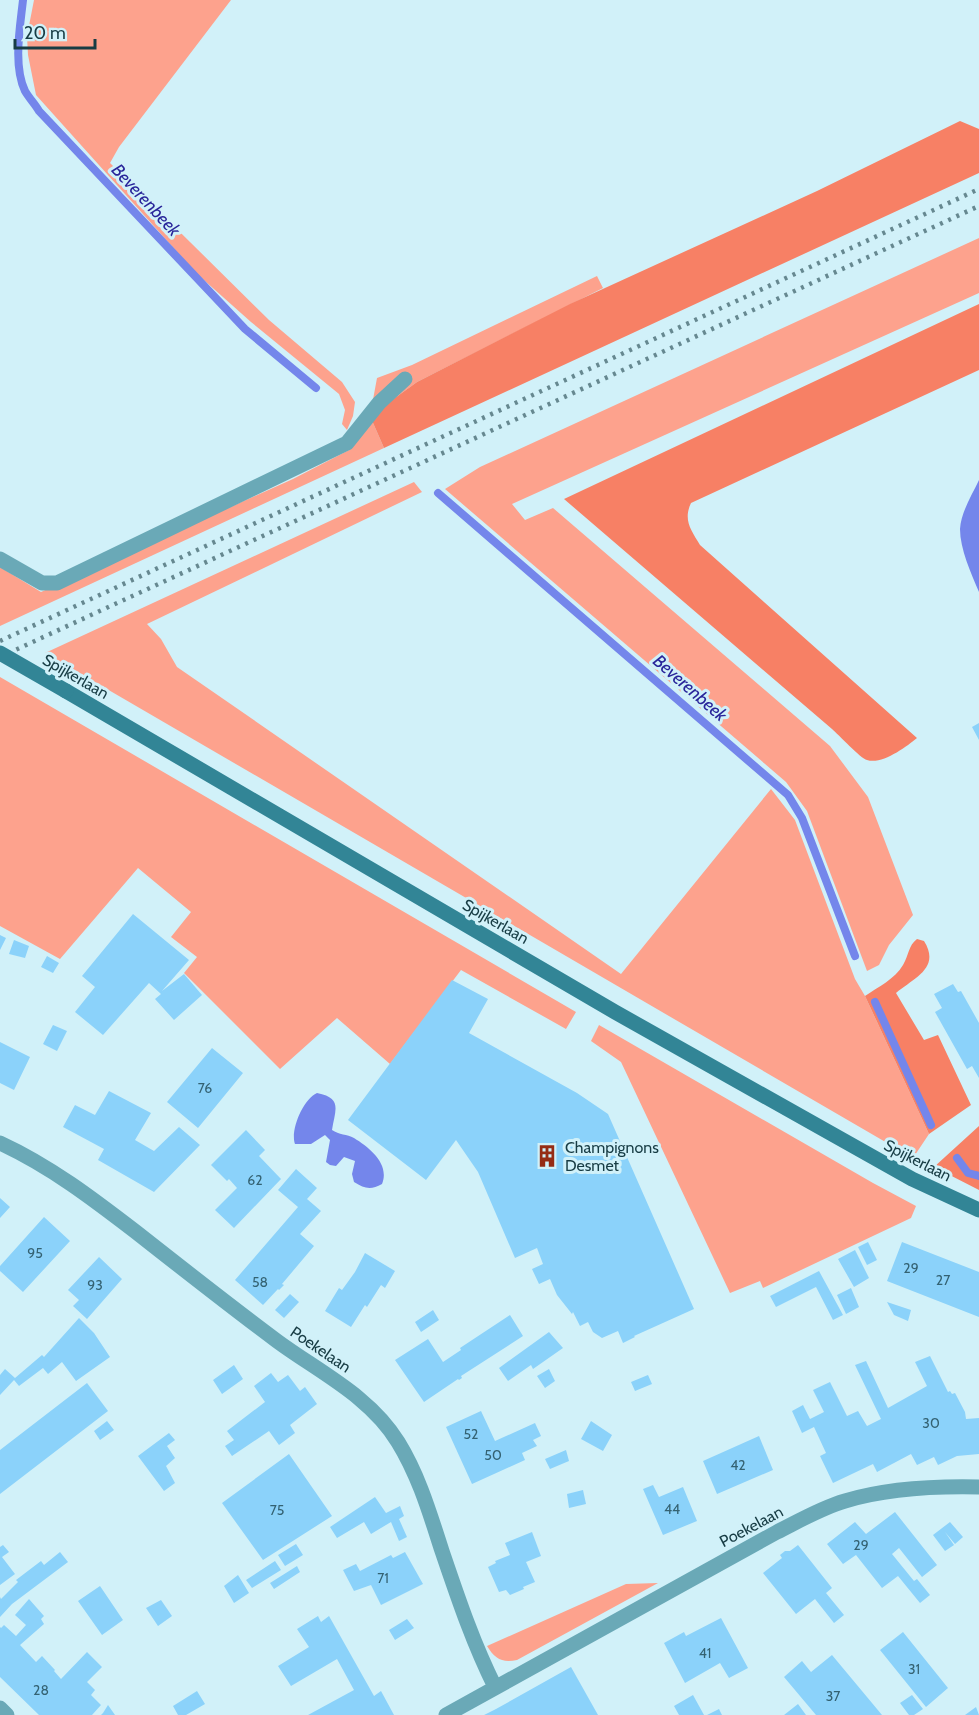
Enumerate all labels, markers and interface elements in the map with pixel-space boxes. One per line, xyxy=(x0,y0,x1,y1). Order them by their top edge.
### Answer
scale bar xyxy=(15,12,94,50)
text: 20 m xyxy=(24,22,66,44)
water label: Beverenbeek xyxy=(107,159,186,242)
street label: Spijkerlaan xyxy=(39,650,112,703)
water label: Beverenbeek xyxy=(648,650,733,727)
street label: Spijkerlaan xyxy=(459,895,532,948)
house number: 76 xyxy=(198,1079,212,1097)
street label: Spijkerlaan xyxy=(881,1135,955,1186)
place label: Champignons Desmet xyxy=(565,1138,659,1175)
building icon: Champignons Desmet xyxy=(534,1143,560,1169)
house number: 62 xyxy=(247,1171,263,1189)
house number: 95 xyxy=(27,1244,43,1262)
house number: 29 xyxy=(903,1259,919,1277)
house number: 27 xyxy=(936,1271,950,1289)
house number: 58 xyxy=(252,1273,268,1291)
house number: 93 xyxy=(87,1276,103,1294)
street label: Poekelaan xyxy=(287,1322,355,1377)
house number: 30 xyxy=(922,1414,940,1432)
house number: 52 xyxy=(464,1425,478,1443)
house number: 50 xyxy=(484,1446,502,1464)
house number: 42 xyxy=(730,1456,746,1474)
house number: 44 xyxy=(664,1500,680,1518)
house number: 75 xyxy=(270,1501,284,1519)
street label: Poekelaan xyxy=(716,1502,786,1551)
house number: 29 xyxy=(853,1536,869,1554)
house number: 71 xyxy=(377,1569,389,1587)
house number: 41 xyxy=(699,1644,711,1662)
house number: 31 xyxy=(908,1660,920,1678)
house number: 28 xyxy=(33,1681,49,1699)
house number: 37 xyxy=(826,1687,840,1705)

